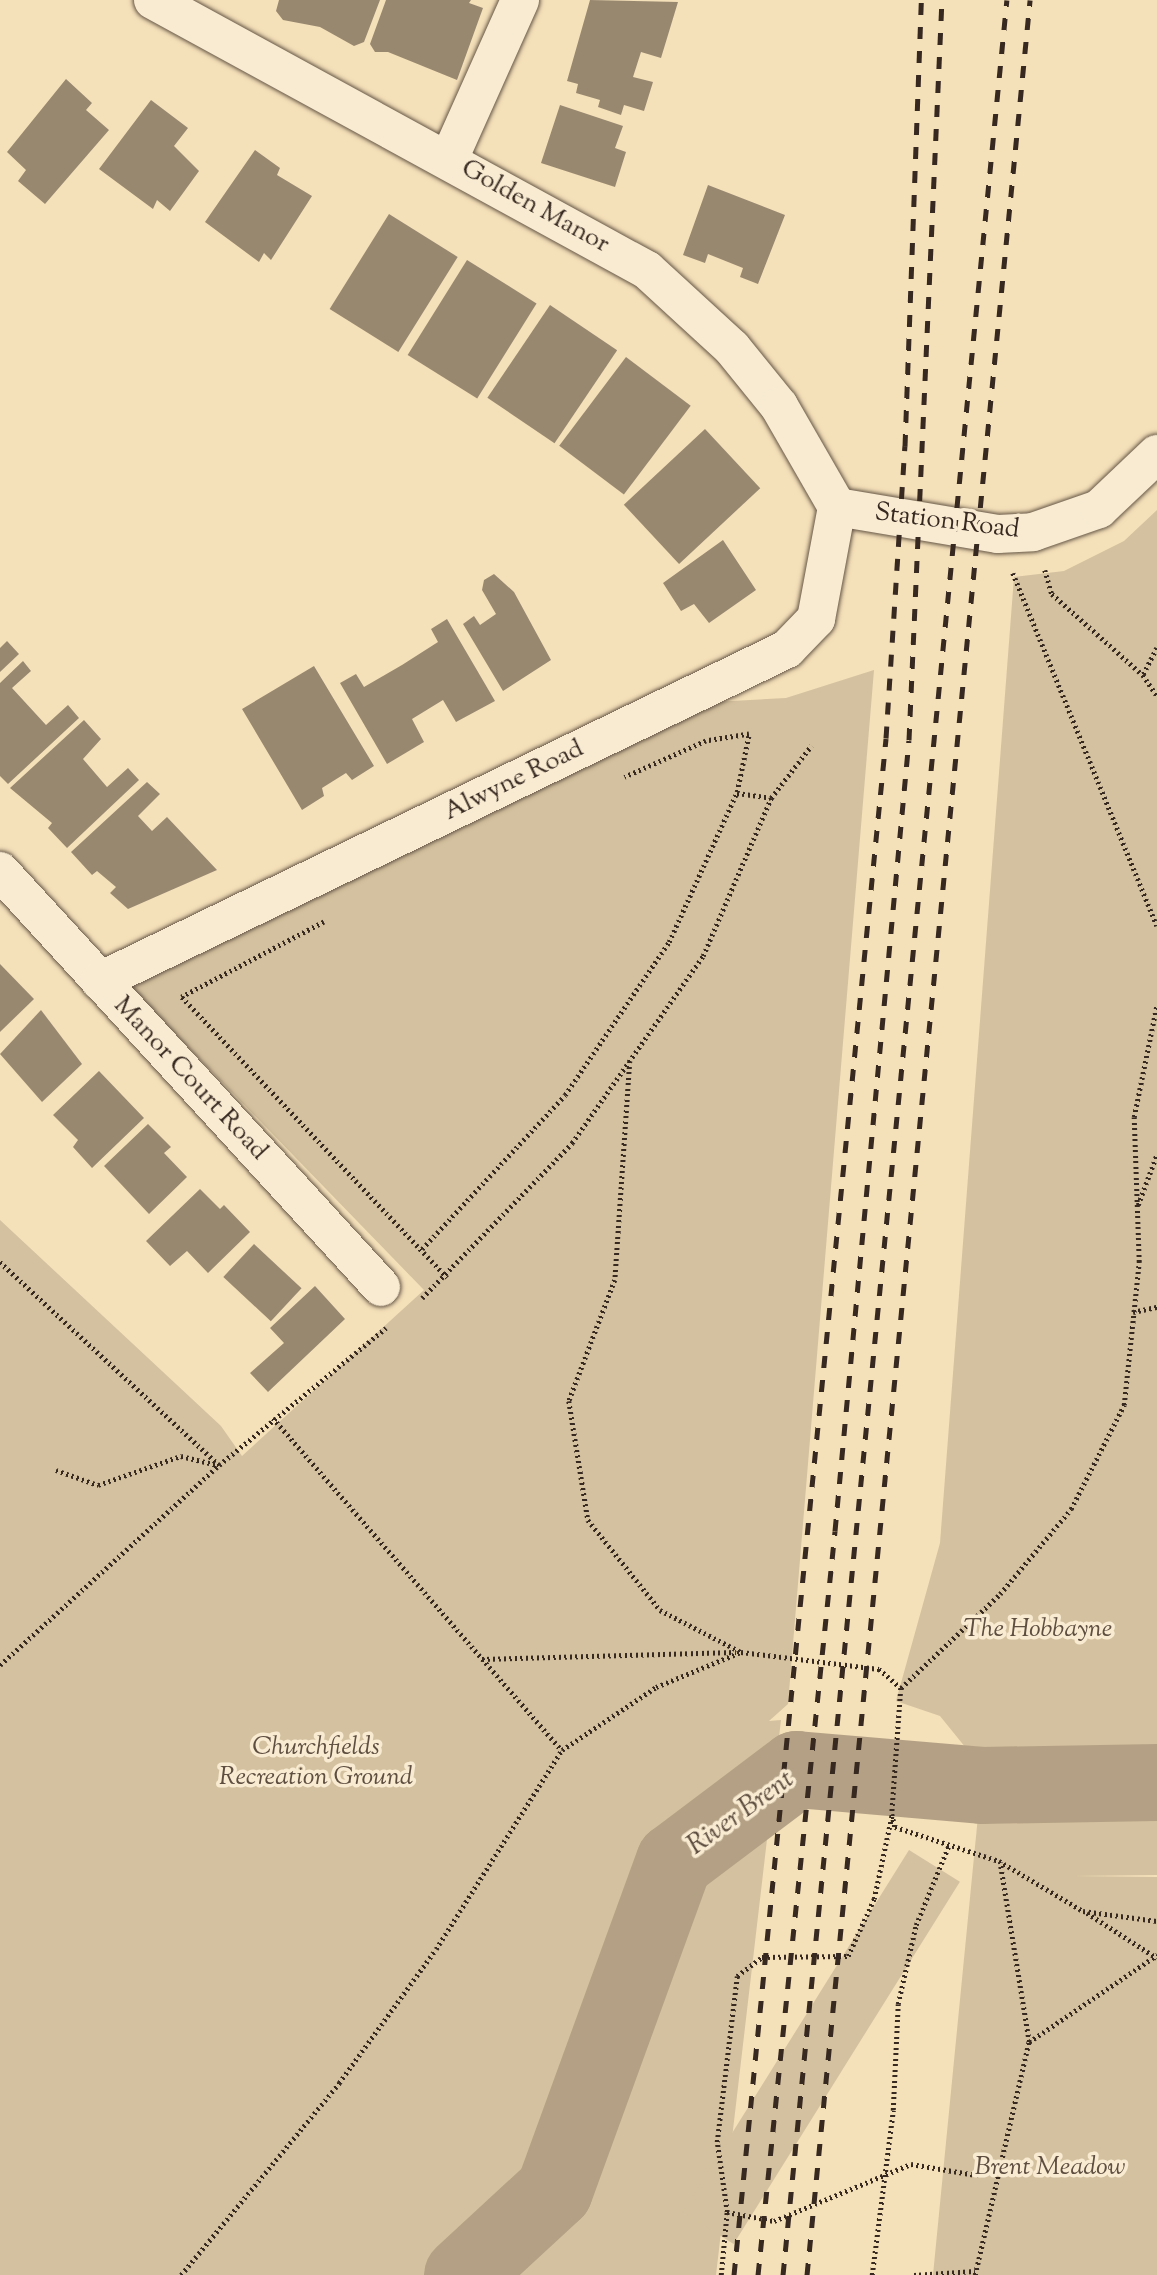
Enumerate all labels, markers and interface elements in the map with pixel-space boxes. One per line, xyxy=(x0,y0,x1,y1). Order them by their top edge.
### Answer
street label: Golden Manor xyxy=(455,153,615,261)
street label: Station Road xyxy=(873,498,1021,546)
street label: Alwyne Road xyxy=(439,734,589,828)
street label: Manor Court Road xyxy=(106,991,274,1167)
park label: The Hobbayne xyxy=(964,1614,1112,1646)
park label: Churchfields Recreation Ground xyxy=(219,1732,413,1794)
water label: River Brent xyxy=(681,1763,801,1863)
park label: Brent Meadow xyxy=(975,2152,1125,2184)

